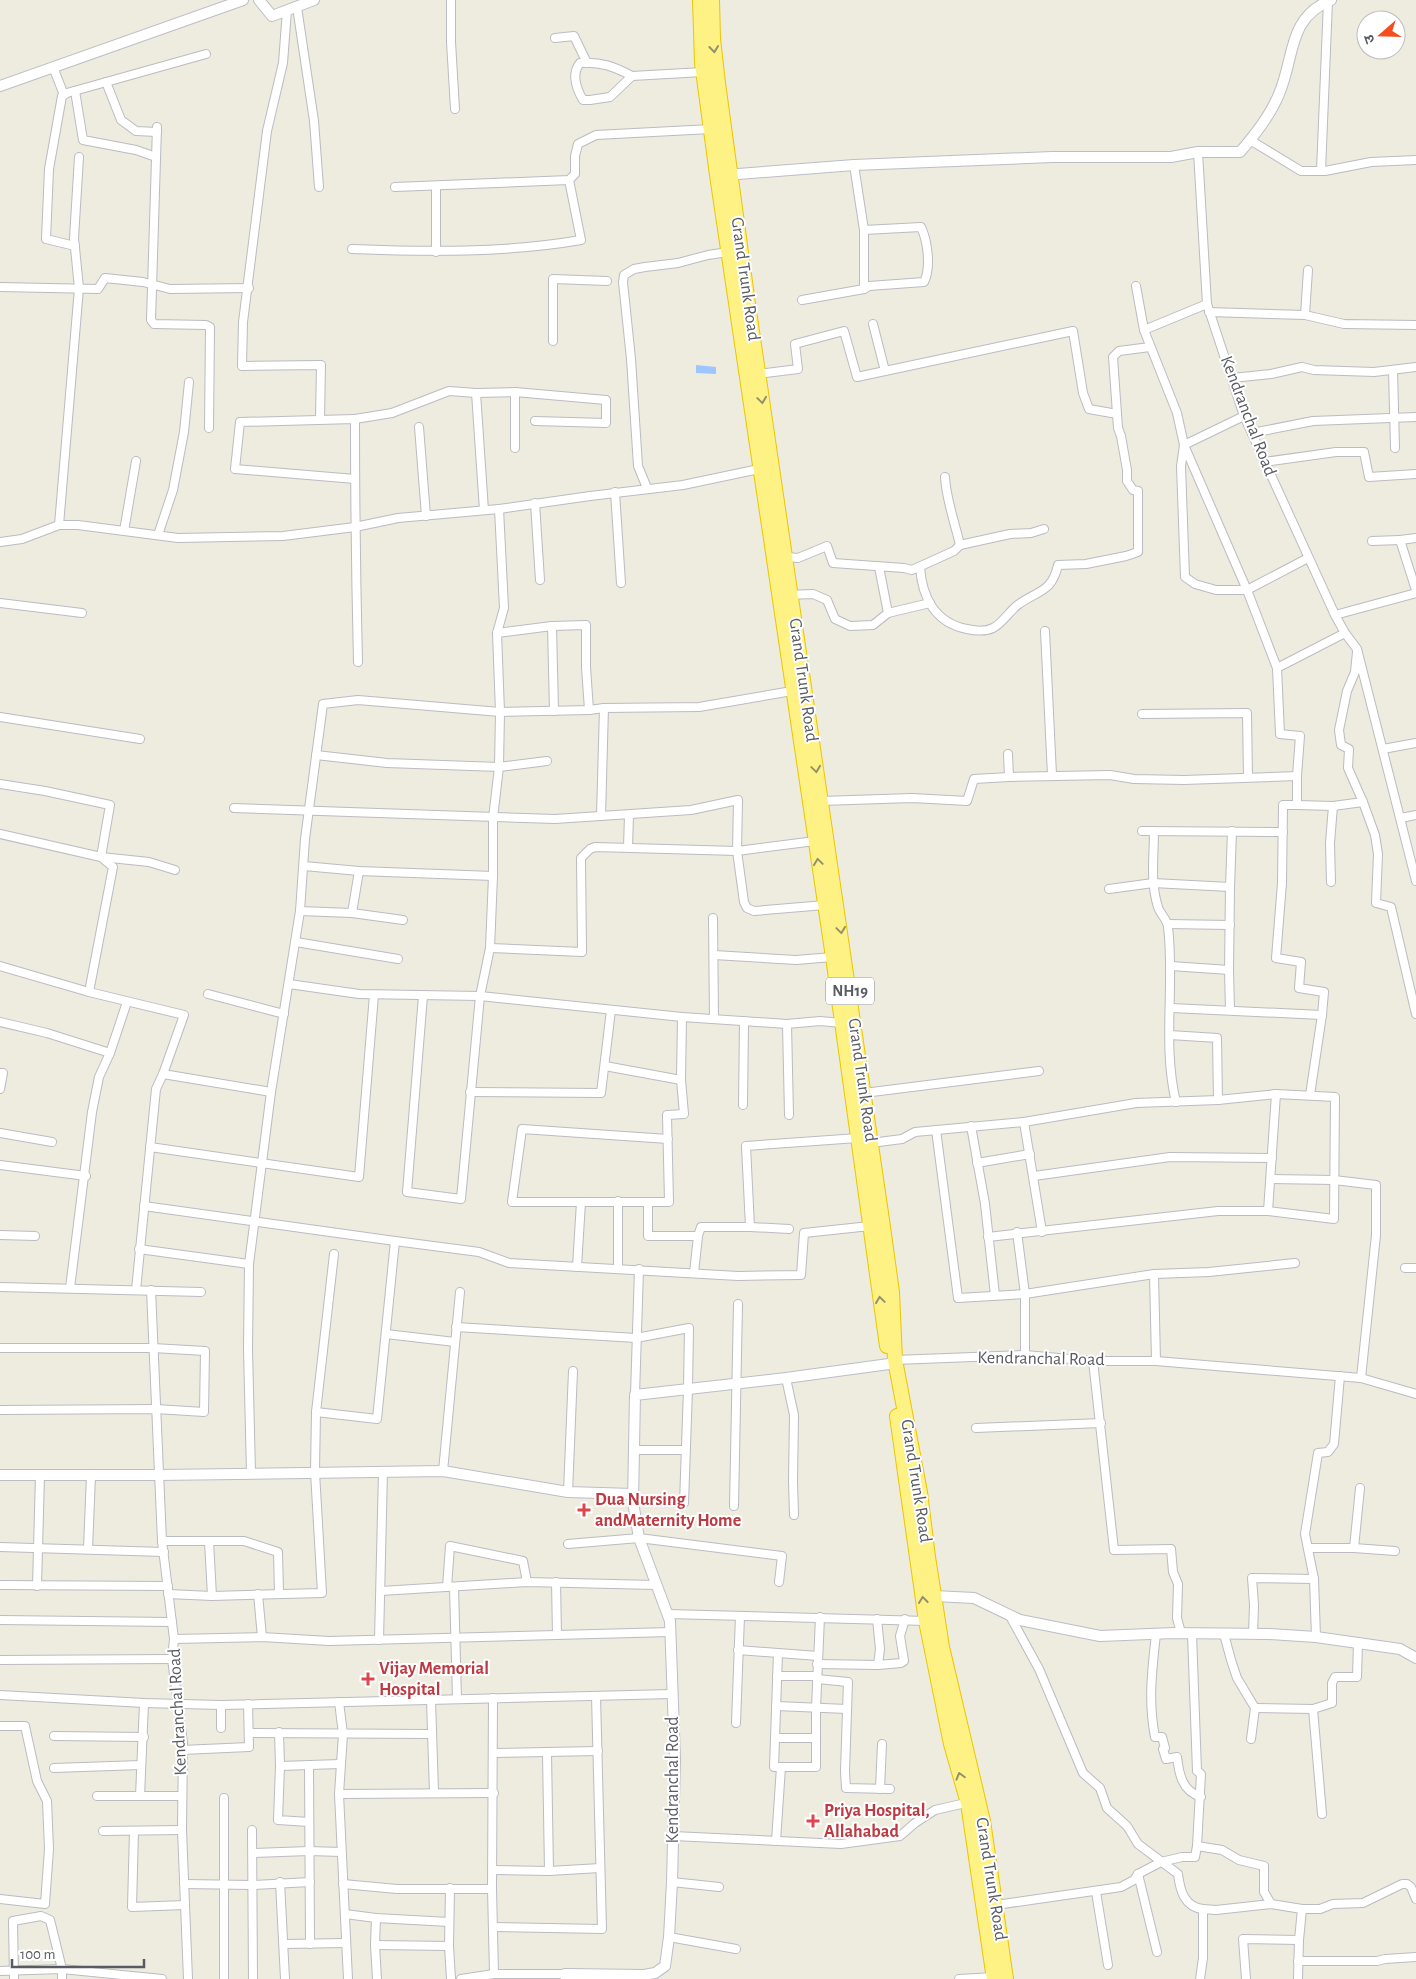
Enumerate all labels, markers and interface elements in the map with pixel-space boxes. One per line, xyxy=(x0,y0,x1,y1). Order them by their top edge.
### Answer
north arrow xyxy=(1356,10,1406,60)
text: उ xyxy=(1361,32,1378,45)
one-way arrow xyxy=(708,45,719,53)
street label: Grand Trunk Road xyxy=(727,216,763,342)
street label: Kendranchal Road xyxy=(1217,353,1279,479)
one-way arrow xyxy=(757,396,767,405)
street label: Grand Trunk Road xyxy=(785,617,821,743)
one-way arrow xyxy=(811,765,821,773)
one-way arrow xyxy=(814,858,824,867)
one-way arrow xyxy=(835,926,846,934)
road number: NH19 xyxy=(826,978,874,1004)
street label: Grand Trunk Road xyxy=(844,1017,880,1143)
one-way arrow xyxy=(876,1296,886,1305)
street label: Kendranchal Road xyxy=(977,1349,1105,1369)
street label: Grand Trunk Road xyxy=(897,1418,935,1544)
place label: Dua Nursing andMaternity Home xyxy=(595,1491,741,1530)
marker: Dua Nursing andMaternity Home xyxy=(577,1503,591,1517)
one-way arrow xyxy=(918,1596,929,1604)
street label: Kendranchal Road xyxy=(166,1648,190,1776)
place label: Vijay Memorial Hospital xyxy=(379,1660,489,1699)
marker: Vijay Memorial Hospital xyxy=(361,1672,375,1686)
street label: Kendranchal Road xyxy=(664,1716,682,1844)
one-way arrow xyxy=(956,1772,966,1780)
place label: Priya Hospital, Allahabad xyxy=(824,1802,930,1841)
marker: Priya Hospital, Allahabad xyxy=(806,1814,820,1828)
street label: Grand Trunk Road xyxy=(972,1816,1010,1942)
scale bar xyxy=(12,1936,145,1968)
text: 100 m xyxy=(20,1947,55,1962)

